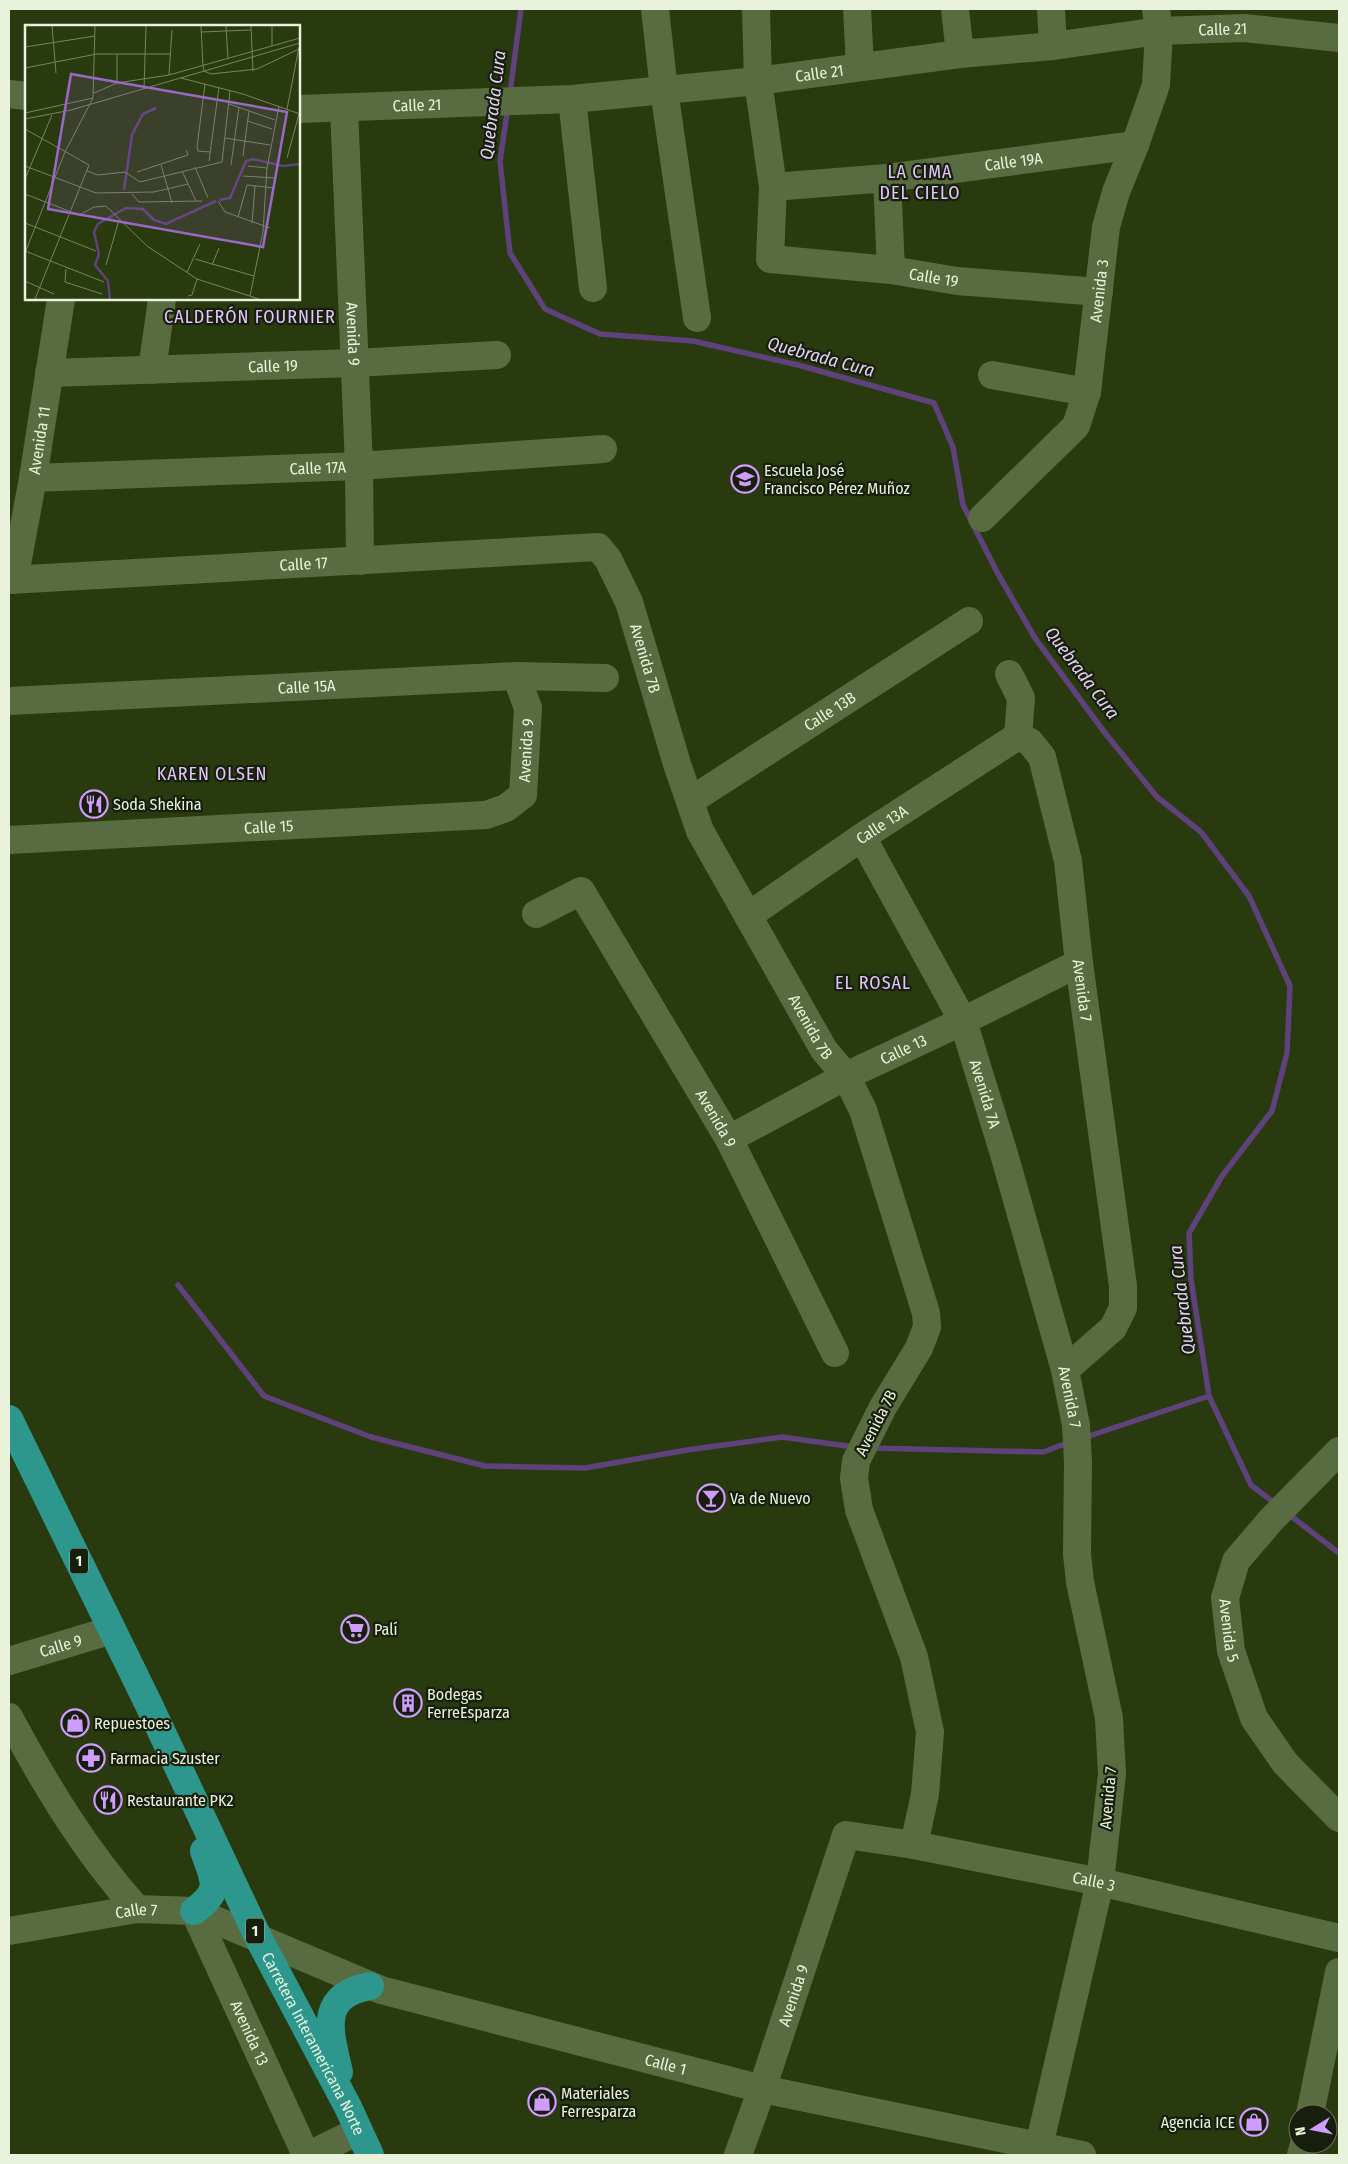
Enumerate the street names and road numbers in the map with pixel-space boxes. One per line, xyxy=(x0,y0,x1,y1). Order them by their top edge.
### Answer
street label: Calle 21 xyxy=(1198,18,1247,39)
street label: Calle 21 xyxy=(794,60,845,85)
street label: Calle 21 xyxy=(392,94,442,115)
street label: Calle 19A xyxy=(984,148,1044,174)
street label: Avenida 3 xyxy=(1086,258,1112,323)
street label: Calle 19 xyxy=(908,264,960,291)
street label: Avenida 9 xyxy=(343,302,364,366)
street label: Calle 19 xyxy=(248,355,298,376)
street label: Avenida 11 xyxy=(24,405,54,475)
street label: Calle 17A xyxy=(289,457,347,478)
street label: Calle 17 xyxy=(279,553,329,574)
street label: Avenida 7B xyxy=(626,621,665,695)
street label: Calle 15A xyxy=(277,675,337,697)
street label: Calle 13B xyxy=(800,687,859,735)
street label: Avenida 9 xyxy=(514,718,537,783)
street label: Calle 13A xyxy=(852,800,911,848)
street label: Calle 15 xyxy=(244,816,294,837)
street label: Avenida 7 xyxy=(1069,958,1096,1023)
street label: Avenida 7B xyxy=(785,991,837,1063)
street label: Calle 13 xyxy=(877,1030,929,1068)
street label: Avenida 7A xyxy=(966,1057,1005,1131)
street label: Avenida 9 xyxy=(692,1086,741,1150)
street label: Avenida 7 xyxy=(1055,1364,1086,1430)
street label: Avenida 7B xyxy=(851,1387,901,1459)
road number: 1 xyxy=(70,1548,88,1574)
street label: Avenida 5 xyxy=(1216,1598,1244,1664)
street label: Calle 9 xyxy=(37,1630,84,1661)
street label: Avenida 7 xyxy=(1096,1766,1120,1830)
street label: Calle 3 xyxy=(1071,1867,1117,1895)
street label: Calle 7 xyxy=(114,1899,158,1922)
road number: 1 xyxy=(246,1918,264,1944)
street label: Carretera Interamericana Norte xyxy=(258,1949,369,2138)
street label: Avenida 9 xyxy=(774,1962,812,2029)
street label: Avenida 13 xyxy=(227,1997,273,2068)
street label: Calle 1 xyxy=(643,2049,688,2078)

